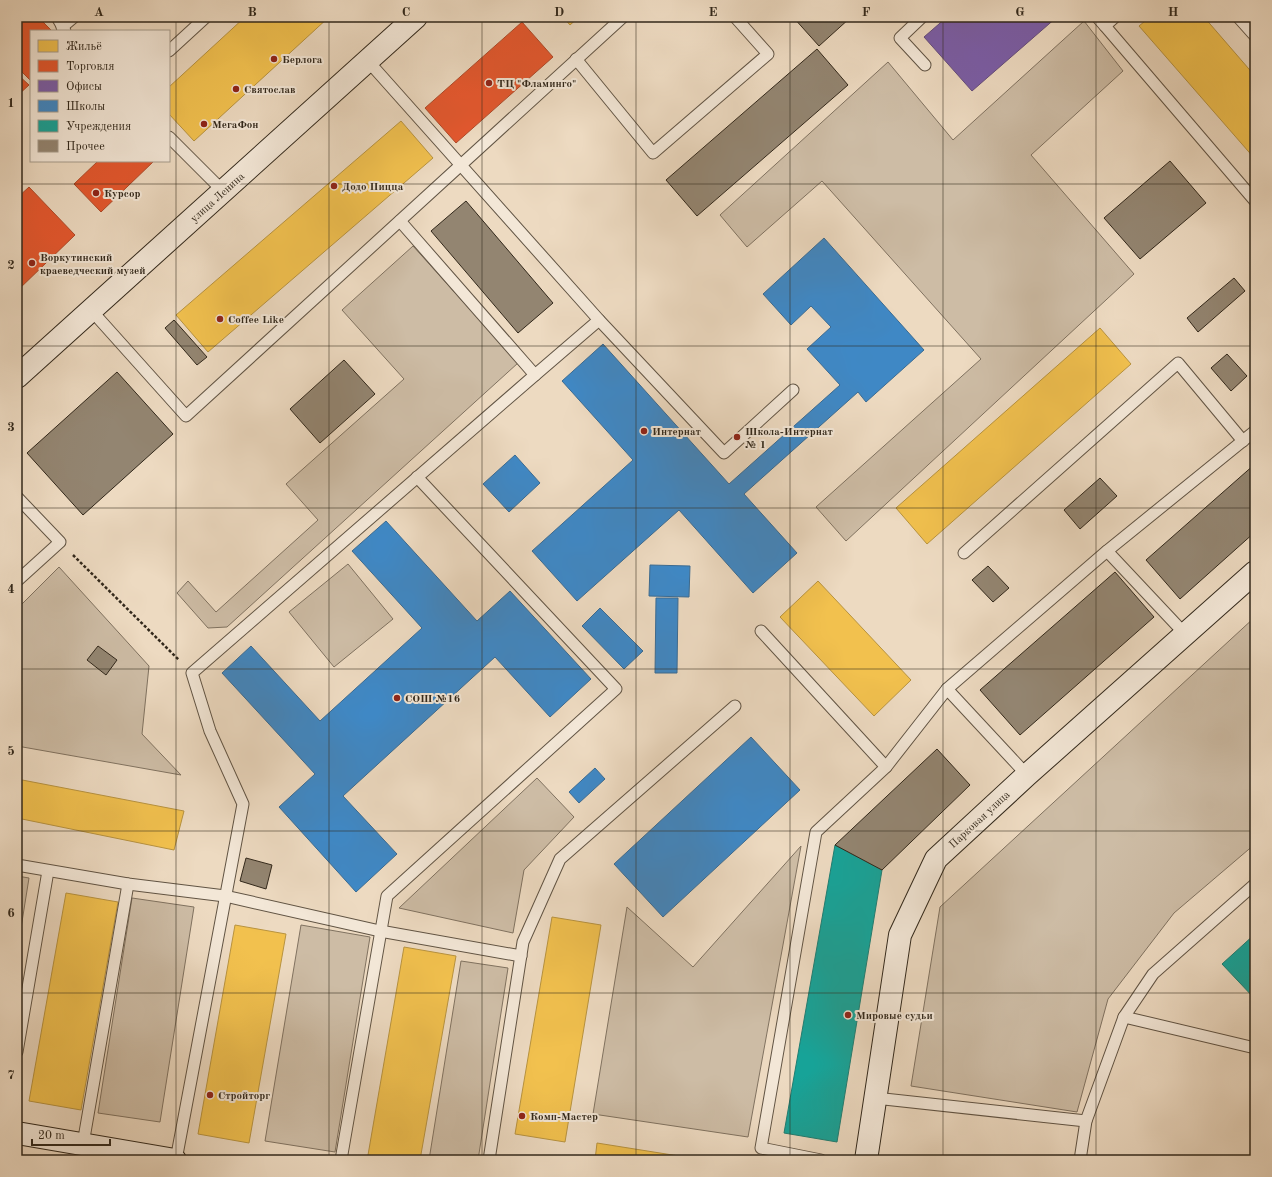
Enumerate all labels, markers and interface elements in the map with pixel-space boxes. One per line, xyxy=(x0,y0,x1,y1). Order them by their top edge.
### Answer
text: A xyxy=(94,6,104,19)
text: B xyxy=(247,6,257,19)
text: C xyxy=(402,6,410,19)
text: D xyxy=(554,6,564,19)
text: E xyxy=(709,6,718,19)
text: F xyxy=(862,6,871,19)
text: G xyxy=(1015,6,1025,19)
text: H xyxy=(1168,6,1179,19)
legend xyxy=(30,30,170,162)
text: Жильё xyxy=(66,41,102,53)
marker: Берлога xyxy=(269,54,279,64)
place label: Берлога xyxy=(282,55,323,66)
text: Торговля xyxy=(66,61,115,73)
marker: ТЦ "Фламинго" xyxy=(484,78,494,88)
place label: ТЦ "Фламинго" xyxy=(497,79,576,90)
text: Офисы xyxy=(66,81,102,93)
marker: Святослав xyxy=(231,84,241,94)
place label: Святослав xyxy=(244,85,296,96)
text: 1 xyxy=(7,97,15,110)
text: Школы xyxy=(66,101,105,113)
marker: МегаФон xyxy=(199,119,209,129)
place label: МегаФон xyxy=(212,120,259,131)
text: Учреждения xyxy=(66,121,131,133)
text: Прочее xyxy=(66,141,105,153)
street label: улица Ленина xyxy=(189,171,247,225)
marker: Додо Пицца xyxy=(329,181,339,191)
place label: Додо Пицца xyxy=(342,182,404,193)
marker: Курсор xyxy=(91,188,101,198)
place label: Курсор xyxy=(104,189,141,200)
place label: Воркутинский краеведческий музей xyxy=(40,253,146,277)
marker: Воркутинский краеведческий музей xyxy=(27,258,37,268)
text: 2 xyxy=(7,259,15,272)
marker: Coffee Like xyxy=(215,314,225,324)
place label: Coffee Like xyxy=(228,315,284,326)
text: 3 xyxy=(7,421,15,434)
marker: Интернат xyxy=(639,426,649,436)
place label: Интернат xyxy=(652,427,701,438)
place label: Школа-Интернат № 1 xyxy=(745,427,833,451)
marker: Школа-Интернат № 1 xyxy=(732,432,742,442)
text: 4 xyxy=(7,583,15,596)
marker: СОШ №16 xyxy=(392,693,402,703)
place label: СОШ №16 xyxy=(405,694,460,705)
text: 5 xyxy=(7,745,15,758)
street label: Парковая улица xyxy=(948,789,1013,851)
text: 6 xyxy=(7,907,15,920)
marker: Мировые судьи xyxy=(843,1010,853,1020)
place label: Мировые судьи xyxy=(856,1011,933,1022)
text: 7 xyxy=(7,1069,15,1082)
marker: Стройторг xyxy=(205,1090,215,1100)
place label: Стройторг xyxy=(218,1091,270,1102)
marker: Комп-Мастер xyxy=(517,1111,527,1121)
place label: Комп-Мастер xyxy=(530,1112,598,1123)
scale bar xyxy=(32,1121,110,1147)
text: 20 m xyxy=(38,1130,65,1142)

